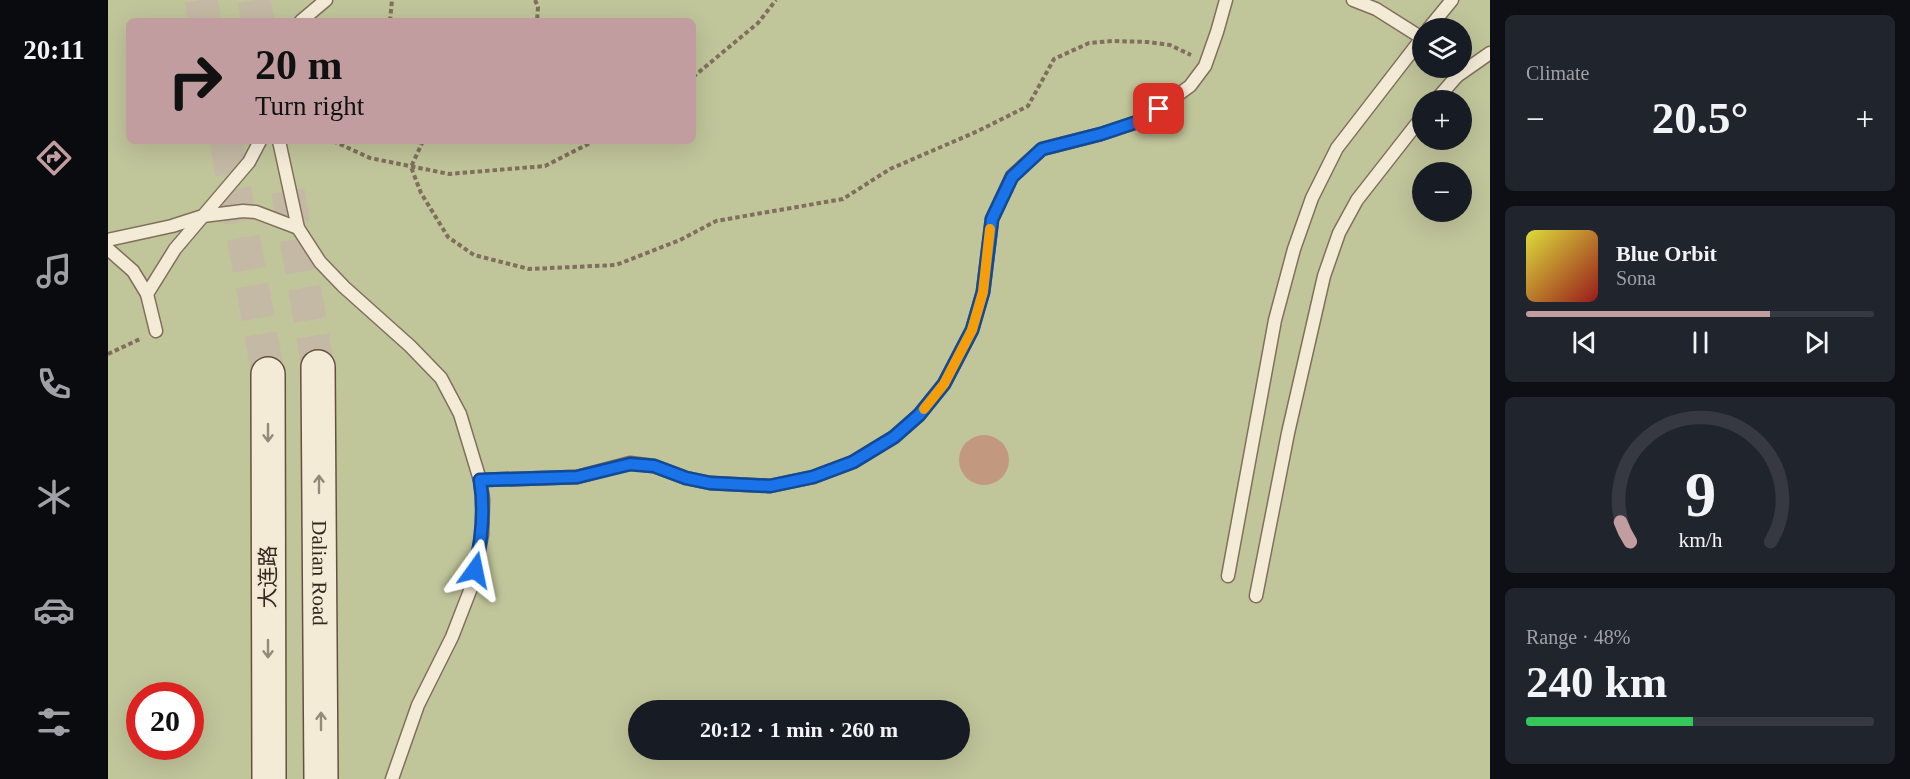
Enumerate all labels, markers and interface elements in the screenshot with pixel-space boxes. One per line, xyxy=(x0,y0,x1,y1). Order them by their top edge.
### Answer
map controls xyxy=(1412,18,1472,222)
button: layers xyxy=(1412,18,1472,78)
text: 20:11 xyxy=(23,35,85,65)
icon: right xyxy=(156,42,234,120)
text: 20 m xyxy=(255,42,343,88)
text: Climate xyxy=(1526,62,1589,84)
pin xyxy=(1133,83,1184,134)
button: + xyxy=(1412,90,1472,150)
text: Turn right xyxy=(255,91,364,121)
icon: arrive xyxy=(1142,92,1175,125)
text: 20.5° xyxy=(1652,93,1748,143)
text: − xyxy=(1526,101,1545,137)
text: + xyxy=(1855,101,1874,137)
icon: directions xyxy=(33,137,75,179)
button: − xyxy=(1412,162,1472,222)
text: Blue Orbit xyxy=(1616,241,1717,266)
icon: music xyxy=(33,250,75,292)
text: Sona xyxy=(1616,267,1656,289)
icon: previous xyxy=(1568,326,1601,359)
icon: pause xyxy=(1684,326,1717,359)
icon: next xyxy=(1800,326,1833,359)
icon: phone xyxy=(33,363,75,405)
one-way arrow xyxy=(262,422,274,442)
text: 9 xyxy=(1684,460,1716,529)
one-way arrow xyxy=(313,474,325,494)
icon: climate xyxy=(33,476,75,518)
street label: Dalian Road xyxy=(307,520,332,626)
text: km/h xyxy=(1678,528,1722,552)
position arrow xyxy=(443,538,507,602)
street label: 大连路 xyxy=(256,546,280,609)
icon: car xyxy=(33,589,75,631)
text: Range · 48% xyxy=(1526,626,1630,648)
one-way arrow xyxy=(263,638,274,658)
text: 240 km xyxy=(1526,657,1667,707)
speed limit sign: 20 xyxy=(126,682,204,760)
icon: filters xyxy=(33,701,75,743)
one-way arrow xyxy=(315,711,327,731)
text: 20:12 · 1 min · 260 m xyxy=(700,717,898,742)

